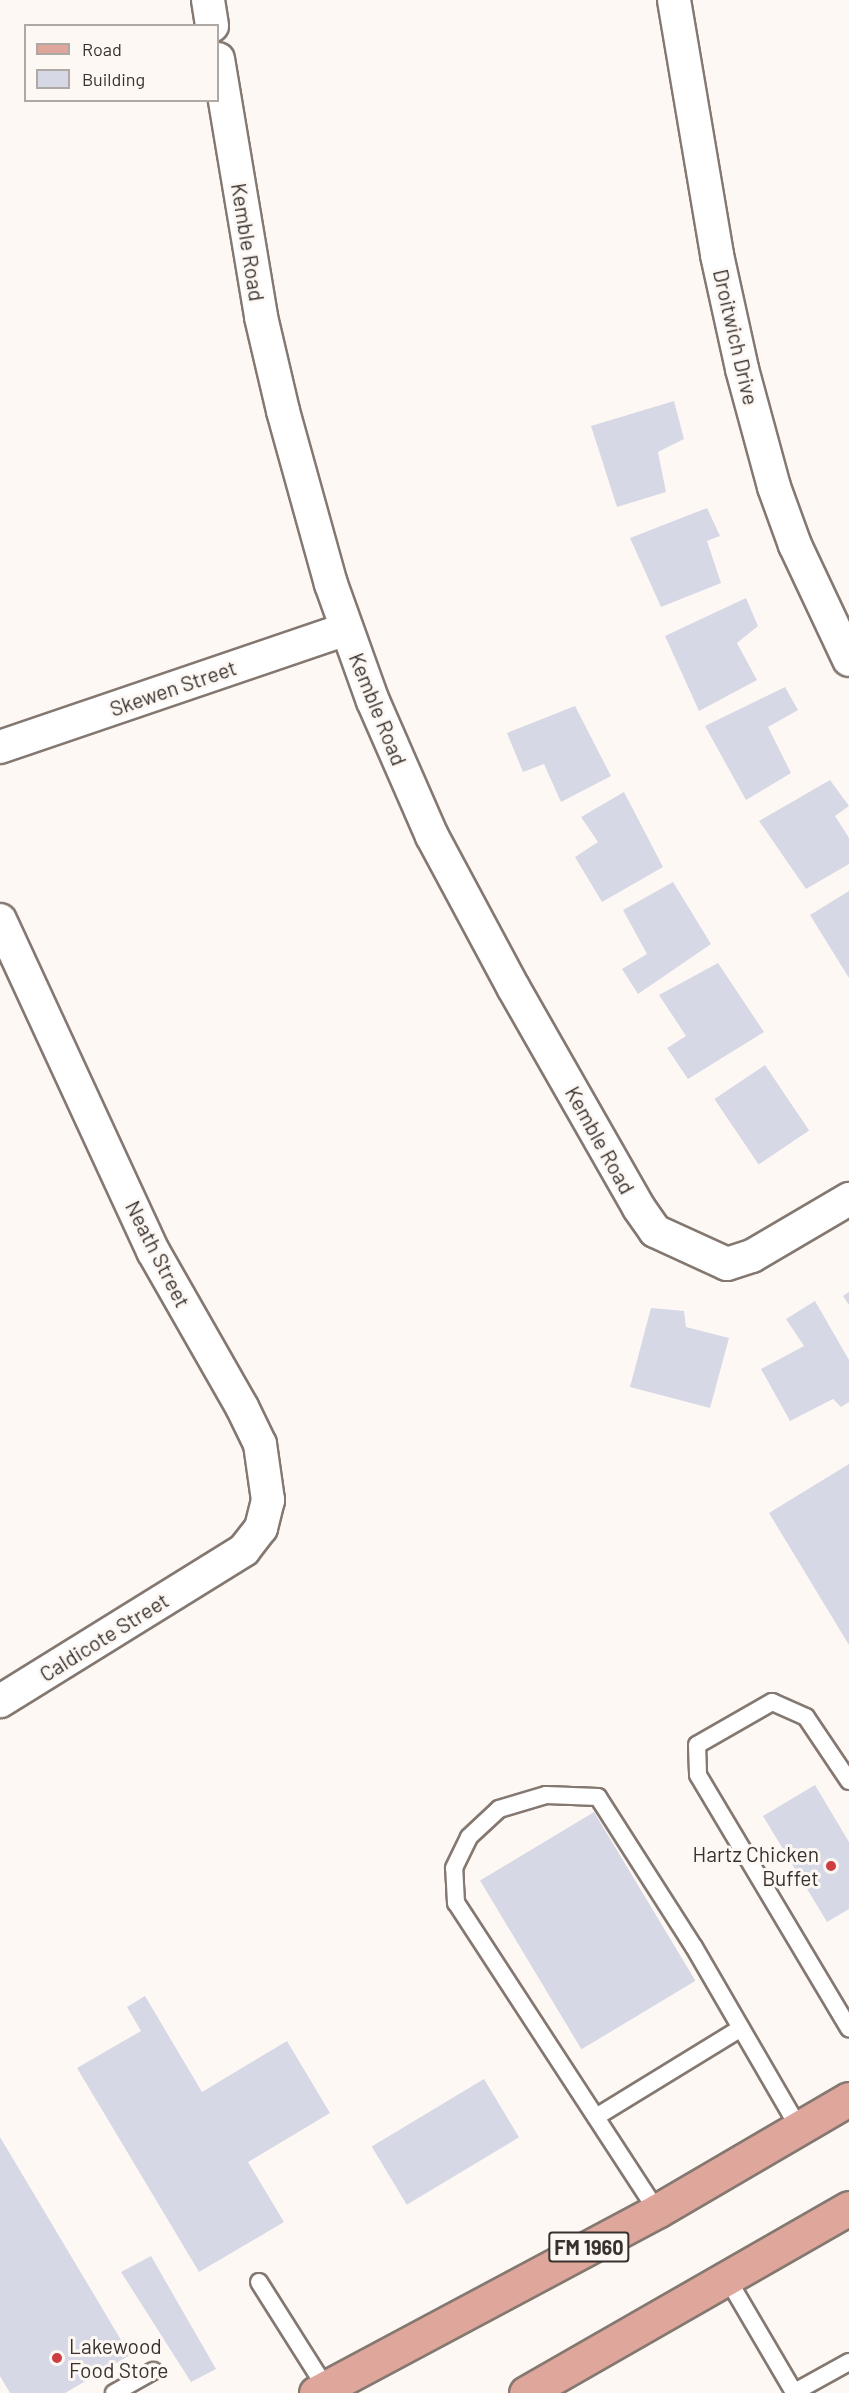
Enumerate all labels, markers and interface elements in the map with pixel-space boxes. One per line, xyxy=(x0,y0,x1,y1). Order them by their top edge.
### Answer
legend xyxy=(24,24,219,102)
text: Road xyxy=(82,38,122,60)
text: Building xyxy=(82,68,145,90)
street label: Kemble Road xyxy=(226,181,270,303)
street label: Droitwich Drive xyxy=(708,267,764,407)
street label: Kemble Road xyxy=(344,649,412,769)
street label: Skewen Street xyxy=(106,655,240,721)
street label: Kemble Road xyxy=(560,1082,640,1198)
street label: Neath Street xyxy=(120,1196,196,1312)
street label: Caldicote Street xyxy=(35,1587,173,1687)
place label: Hartz Chicken Buffet xyxy=(692,1841,819,1891)
marker: Hartz Chicken Buffet xyxy=(824,1859,838,1873)
road number: FM 1960 xyxy=(547,2230,631,2264)
place label: Lakewood Food Store xyxy=(69,2333,168,2383)
marker: Lakewood Food Store xyxy=(50,2351,64,2365)

